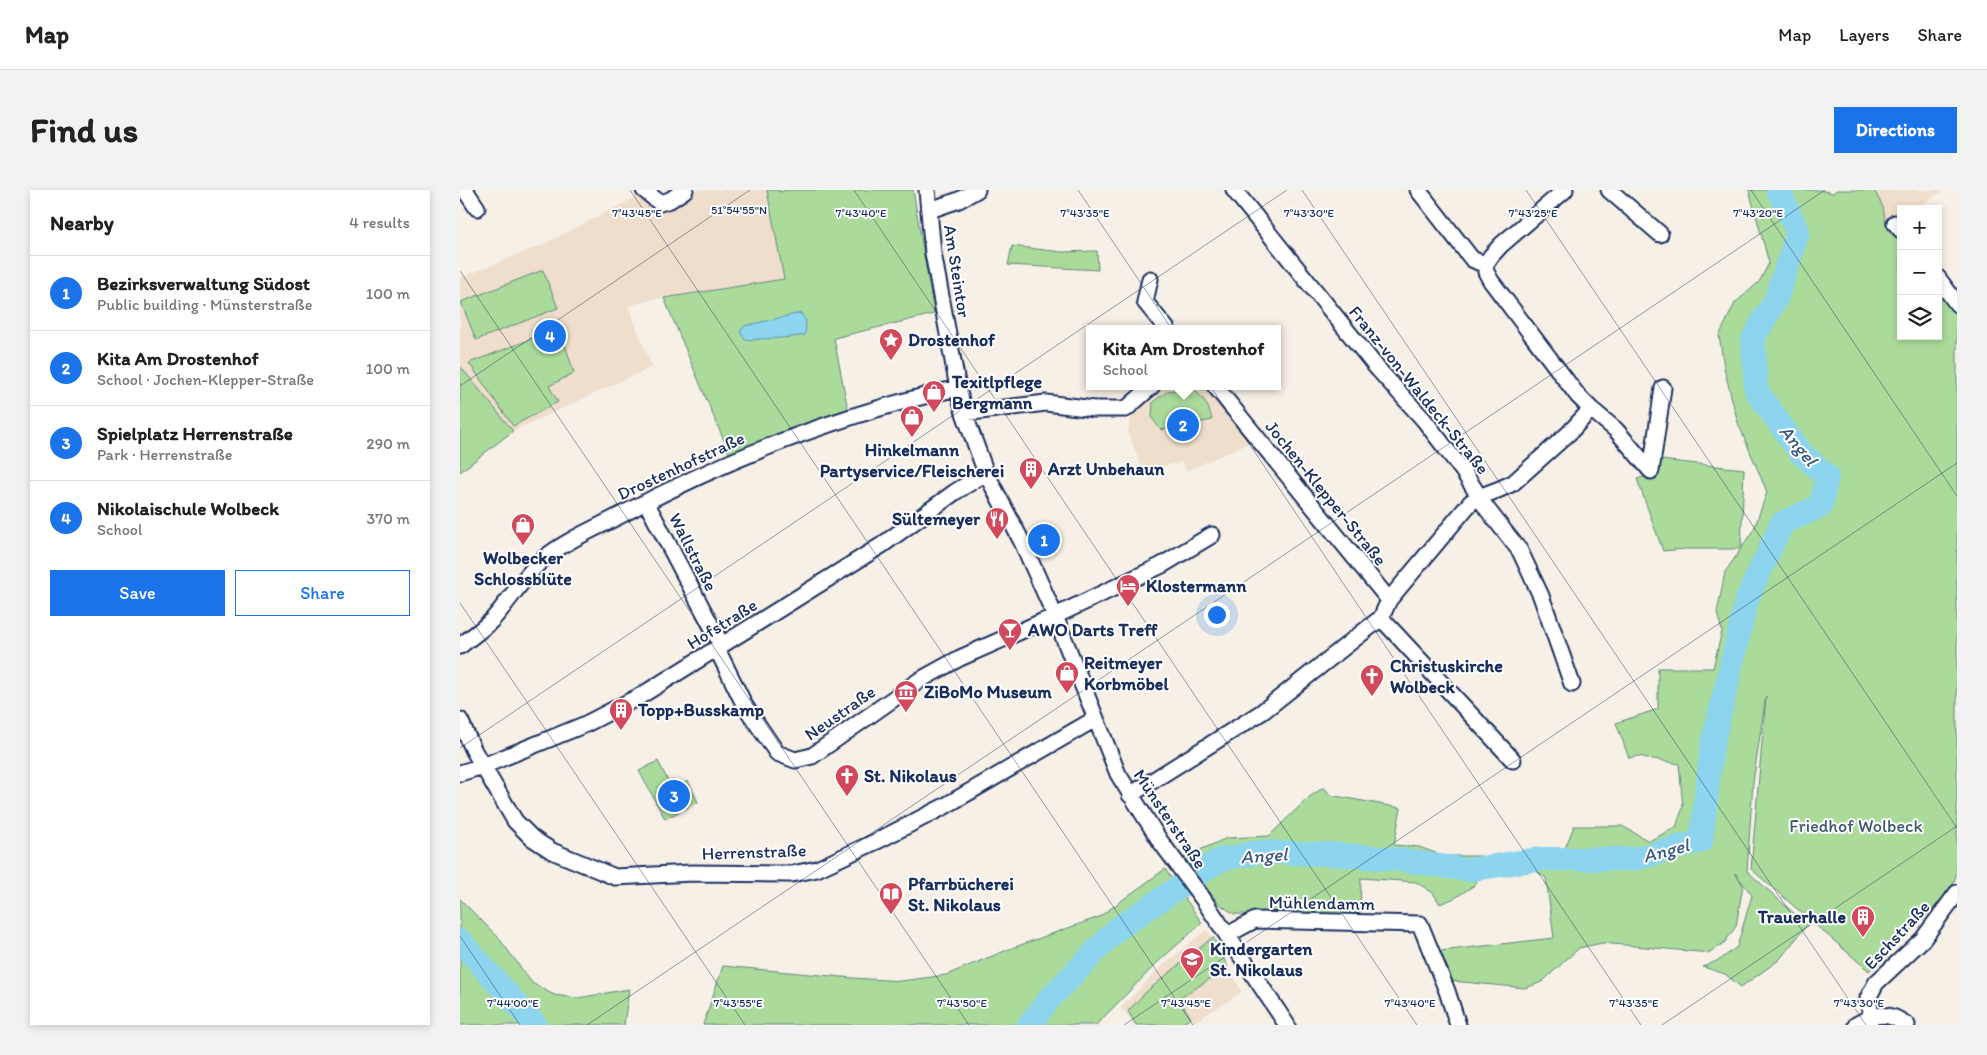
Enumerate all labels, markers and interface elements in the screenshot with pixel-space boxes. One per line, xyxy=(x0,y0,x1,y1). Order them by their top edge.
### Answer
text: Map xyxy=(25,20,69,49)
text: Map xyxy=(1778,24,1811,46)
text: Layers xyxy=(1839,24,1889,46)
text: Share xyxy=(1917,24,1962,46)
button: Directions xyxy=(1834,107,1957,153)
text: Find us xyxy=(30,109,138,151)
text: 51°54'55"N xyxy=(711,203,767,217)
map controls xyxy=(1897,205,1942,340)
button: + xyxy=(1897,205,1942,250)
text: 7°43'45"E xyxy=(612,206,662,220)
text: 7°43'40"E xyxy=(835,206,887,220)
text: 7°43'35"E xyxy=(1060,206,1110,220)
text: 7°43'30"E xyxy=(1284,206,1335,220)
text: 7°43'25"E xyxy=(1508,206,1558,220)
text: 7°43'20"E xyxy=(1733,206,1783,220)
text: Nearby xyxy=(50,210,114,235)
text: 4 results xyxy=(349,213,410,232)
street label: Am Steintor xyxy=(939,223,975,319)
button: − xyxy=(1897,250,1942,295)
text: Bezirksverwaltung Südost xyxy=(97,272,310,295)
text: 1 xyxy=(62,284,70,303)
text: 100 m xyxy=(366,284,410,303)
text: Public building · Münsterstraße xyxy=(97,295,312,314)
button: layers xyxy=(1897,295,1942,340)
street label: Franz-von-Waldeck-Straße xyxy=(1344,301,1494,479)
pin: 4 xyxy=(534,317,566,355)
popup xyxy=(1086,325,1281,390)
place icon: Drostenhof xyxy=(878,327,904,361)
place label: Drostenhof xyxy=(908,329,996,351)
text: Kita Am Drostenhof xyxy=(1103,337,1264,360)
text: Kita Am Drostenhof xyxy=(97,347,259,370)
text: 2 xyxy=(62,359,70,378)
text: 100 m xyxy=(366,359,410,378)
text: School xyxy=(1103,360,1148,379)
text: School · Jochen-Klepper-Straße xyxy=(97,370,314,389)
place label: Texitlpflege Bergmann xyxy=(951,371,1043,414)
shop icon: Texitlpflege Bergmann xyxy=(921,379,947,413)
shop icon: Hinkelmann Partyservice/Fleischerei xyxy=(899,404,925,438)
pin: 2 xyxy=(1167,406,1199,444)
street label: Jochen-Klepper-Straße xyxy=(1261,416,1391,570)
water label: Angel xyxy=(1775,420,1824,472)
text: Spielplatz Herrenstraße xyxy=(97,422,293,445)
street label: Drostenhofstraße xyxy=(614,427,748,505)
text: 3 xyxy=(62,434,70,453)
text: 290 m xyxy=(366,434,410,453)
place label: Hinkelmann Partyservice/Fleischerei xyxy=(820,439,1004,482)
text: Park · Herrenstraße xyxy=(97,445,232,464)
building icon: Arzt Unbehaun xyxy=(1018,456,1044,490)
place label: Arzt Unbehaun xyxy=(1047,458,1165,480)
text: Nikolaischule Wolbeck xyxy=(97,497,279,520)
restaurant icon: Sültemeyer xyxy=(984,506,1010,540)
place label: Sültemeyer xyxy=(892,508,981,530)
text: 4 xyxy=(61,509,71,528)
text: 370 m xyxy=(366,509,410,528)
street label: Wallstraße xyxy=(664,509,722,595)
shop icon: Wolbecker Schlossblüte xyxy=(510,512,536,546)
text: School xyxy=(97,520,143,539)
pin: 1 xyxy=(1028,521,1060,559)
place label: Wolbecker Schlossblüte xyxy=(474,547,572,590)
button: Save xyxy=(50,570,225,616)
button: Share xyxy=(235,570,410,616)
hotel icon: Klostermann xyxy=(1115,573,1141,607)
place label: Klostermann xyxy=(1146,575,1247,597)
street label: Hofstraße xyxy=(683,594,761,654)
your location xyxy=(1204,602,1230,628)
bar icon: AWO Darts Treff xyxy=(997,617,1023,651)
place label: AWO Darts Treff xyxy=(1027,619,1158,641)
place label: Reitmeyer Korbmöbel xyxy=(1084,652,1169,695)
place label: Christuskirche Wolbeck xyxy=(1390,655,1503,698)
shop icon: Reitmeyer Korbmöbel xyxy=(1054,660,1080,694)
church icon: Christuskirche Wolbeck xyxy=(1359,663,1385,697)
museum icon: ZiBoMo Museum xyxy=(893,679,919,713)
street label: Neustraße xyxy=(800,681,880,745)
place label: ZiBoMo Museum xyxy=(924,681,1052,703)
building icon: Topp+Busskamp xyxy=(608,697,634,731)
place label: Topp+Busskamp xyxy=(637,699,765,721)
church icon: St. Nikolaus xyxy=(834,763,860,797)
place label: St. Nikolaus xyxy=(864,765,957,787)
street label: Münsterstraße xyxy=(1129,765,1211,873)
pin: 3 xyxy=(658,777,690,815)
park label: Friedhof Wolbeck xyxy=(1789,815,1923,837)
water label: Angel xyxy=(1640,833,1693,868)
street label: Herrenstraße xyxy=(701,839,807,865)
water label: Angel xyxy=(1240,842,1290,869)
place label: Pfarrbücherei St. Nikolaus xyxy=(908,873,1014,916)
library icon: Pfarrbücherei St. Nikolaus xyxy=(878,881,904,915)
street label: Mühlendamm xyxy=(1269,891,1375,915)
street label: Eschstraße xyxy=(1859,896,1935,974)
building icon: Trauerhalle xyxy=(1850,904,1876,938)
place label: Trauerhalle xyxy=(1757,906,1846,928)
place label: Kindergarten St. Nikolaus xyxy=(1210,938,1313,981)
school or university icon: Kindergarten St. Nikolaus xyxy=(1179,946,1205,980)
text: 7°44'00"E xyxy=(487,996,539,1010)
text: 7°43'55"E xyxy=(713,996,763,1010)
text: 7°43'50"E xyxy=(937,996,987,1010)
text: 7°43'45"E xyxy=(1161,996,1211,1010)
text: 7°43'40"E xyxy=(1384,996,1436,1010)
text: 7°43'35"E xyxy=(1609,996,1659,1010)
text: 7°43'30"E xyxy=(1834,996,1885,1010)

